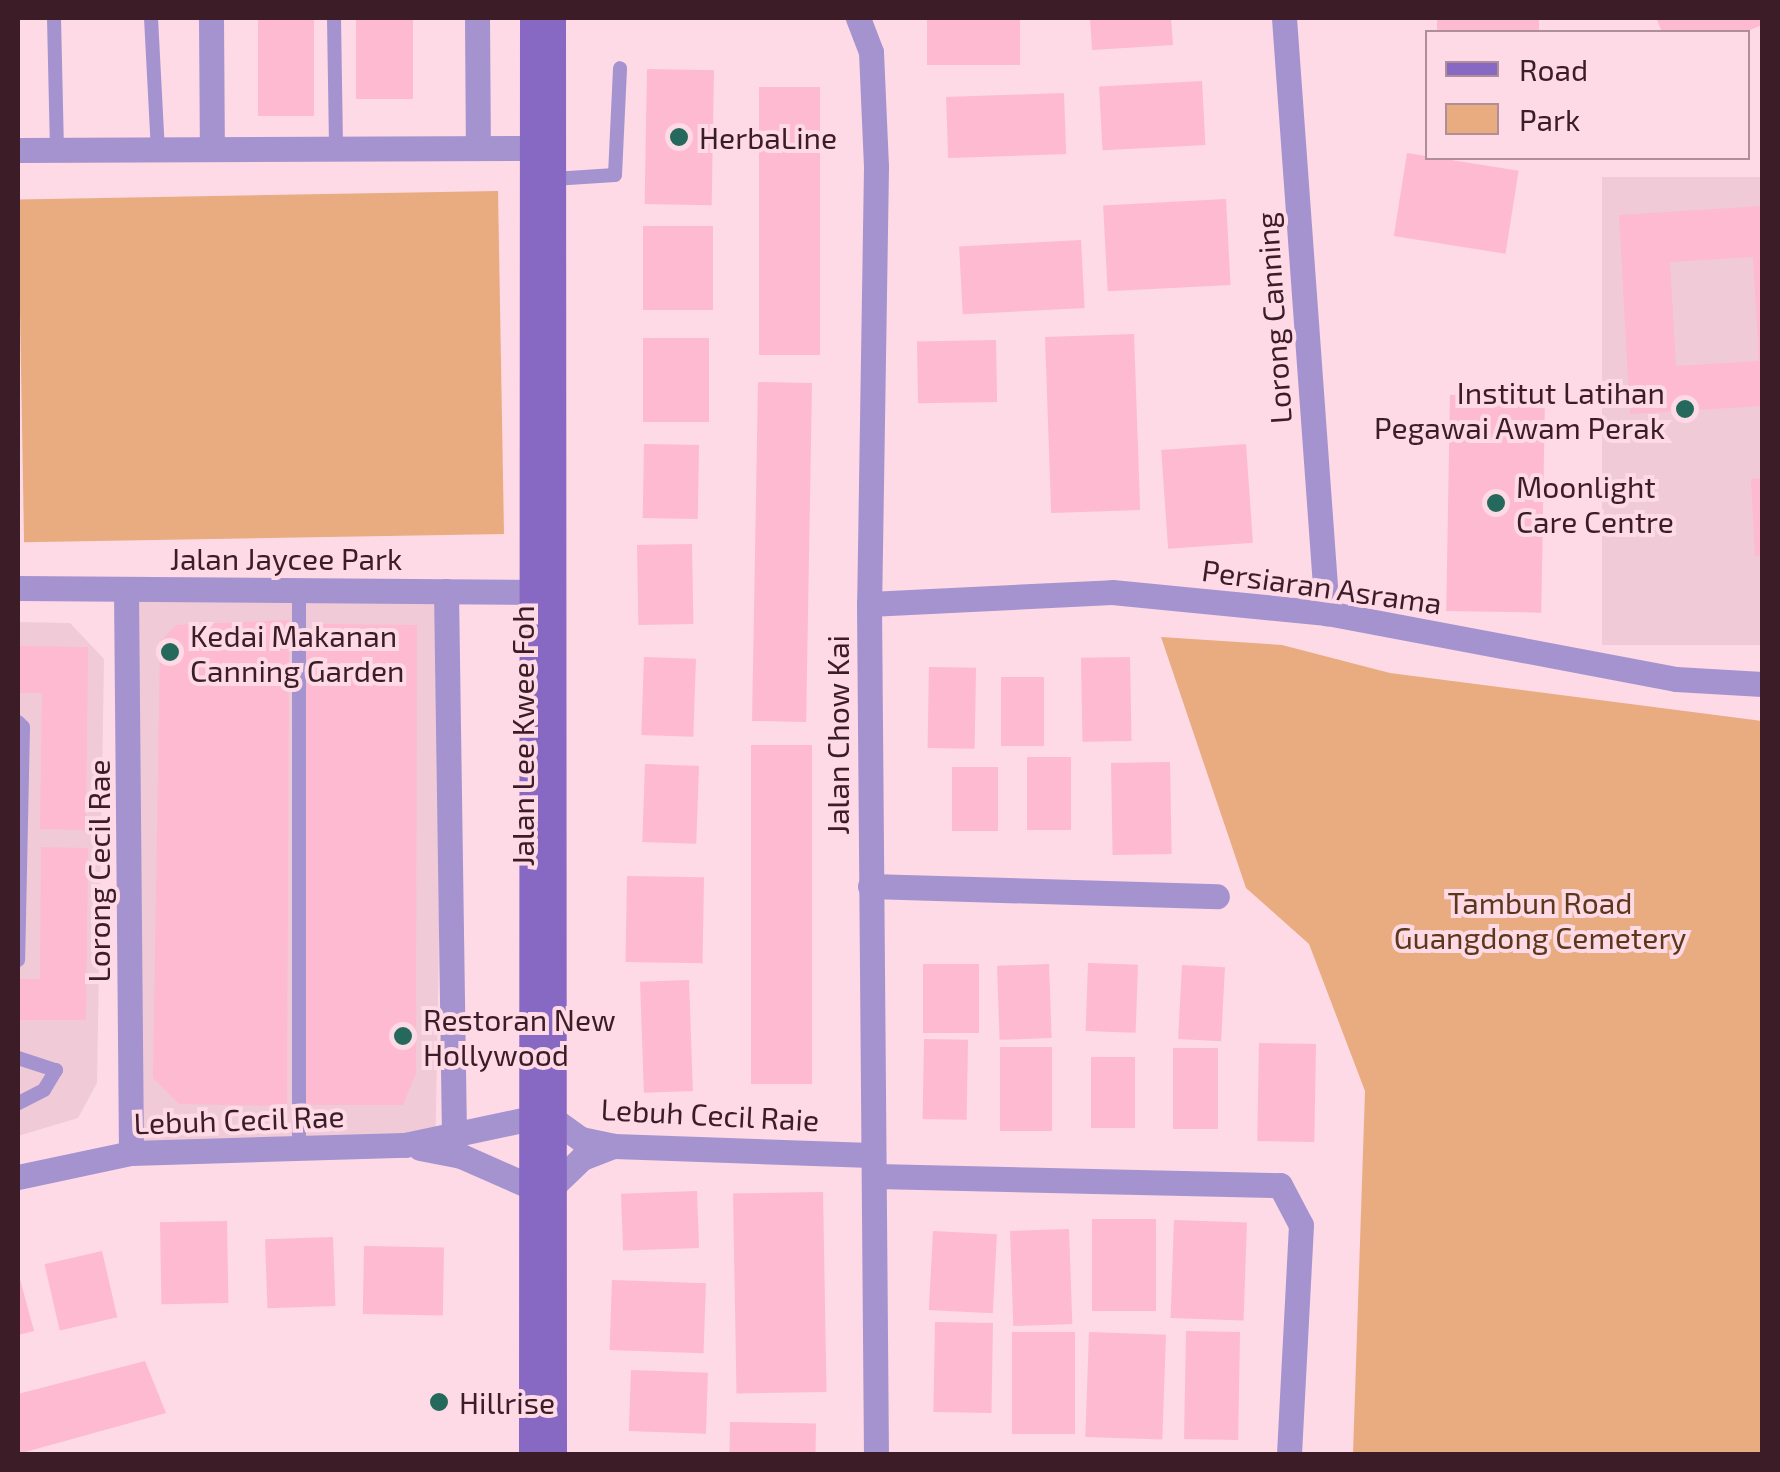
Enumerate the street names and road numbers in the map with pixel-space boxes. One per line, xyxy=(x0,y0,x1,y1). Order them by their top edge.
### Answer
street label: Lorong Canning xyxy=(1248,211,1298,425)
street label: Jalan Jaycee Park xyxy=(169,540,403,576)
street label: Persiaran Asrama xyxy=(1199,551,1445,621)
street label: Jalan Lee Kwee Foh xyxy=(504,605,540,867)
street label: Jalan Chow Kai xyxy=(819,635,855,835)
street label: Lorong Cecil Rae xyxy=(80,759,116,983)
street label: Lebuh Cecil Raie xyxy=(600,1090,820,1138)
street label: Lebuh Cecil Rae xyxy=(133,1097,345,1141)

